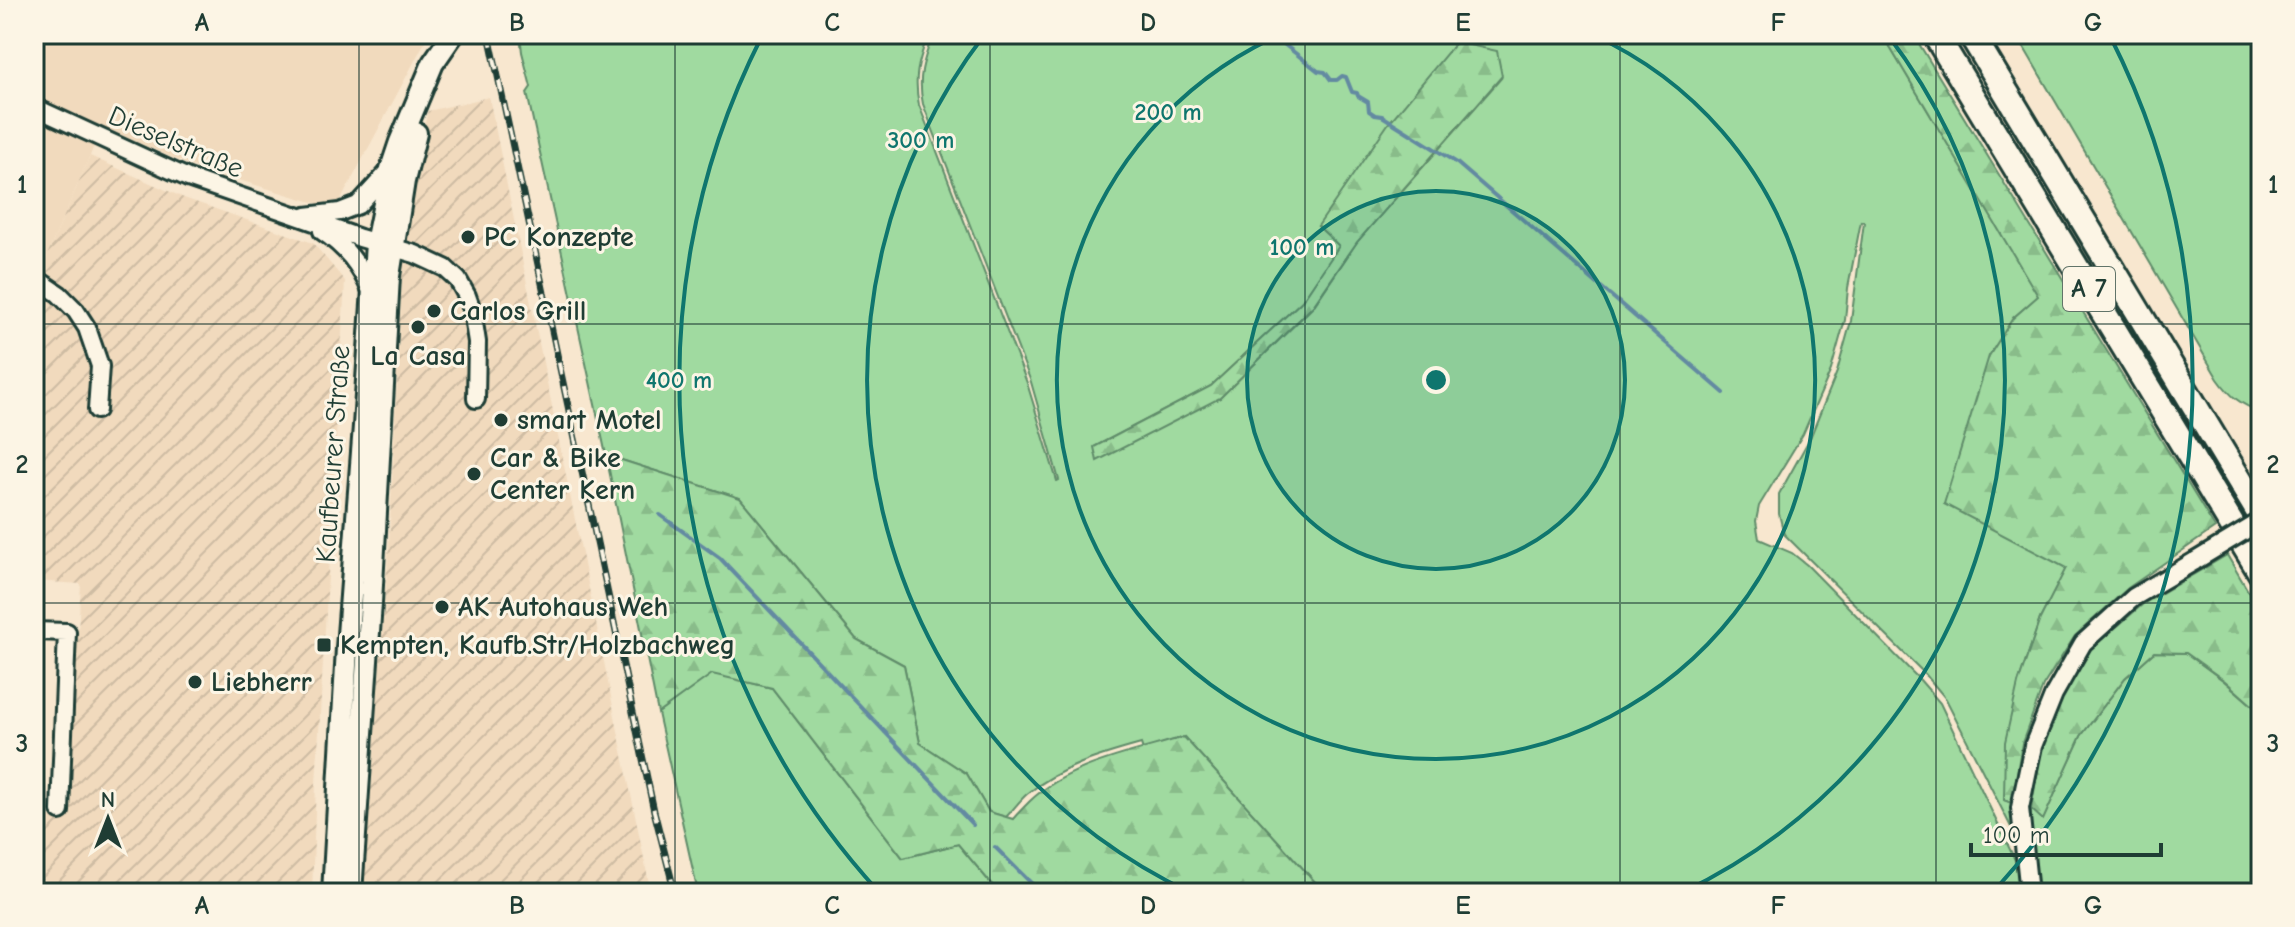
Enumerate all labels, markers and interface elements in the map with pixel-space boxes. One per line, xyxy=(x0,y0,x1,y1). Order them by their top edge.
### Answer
text: A xyxy=(195,8,210,38)
text: B xyxy=(509,8,525,38)
text: C xyxy=(824,8,840,38)
text: D xyxy=(1140,8,1156,38)
text: E xyxy=(1455,8,1471,38)
text: F xyxy=(1770,8,1786,38)
text: G xyxy=(2084,8,2102,38)
text: 200 m xyxy=(1134,98,1202,126)
street label: Dieselstraße xyxy=(104,99,248,185)
text: 300 m xyxy=(888,126,954,154)
text: 1 xyxy=(17,170,27,200)
text: 1 xyxy=(2268,170,2278,200)
place label: PC Konzepte xyxy=(484,221,634,253)
marker: PC Konzepte xyxy=(459,228,477,246)
text: 100 m xyxy=(1270,233,1334,261)
road number: A 7 xyxy=(2063,267,2115,311)
place label: Carlos Grill xyxy=(450,295,586,327)
marker: Carlos Grill xyxy=(425,302,443,320)
marker: La Casa xyxy=(409,318,427,336)
place label: La Casa xyxy=(370,340,466,372)
street label: Kaufbeurer Straße xyxy=(309,344,357,564)
text: 400 m xyxy=(646,366,712,394)
centre of rings xyxy=(1422,366,1450,394)
place label: smart Motel xyxy=(517,404,662,436)
marker: smart Motel xyxy=(492,411,510,429)
place label: Car & Bike Center Kern xyxy=(490,442,635,506)
text: 2 xyxy=(16,450,28,480)
text: 2 xyxy=(2267,450,2279,480)
marker: Car & Bike Center Kern xyxy=(465,465,483,483)
place label: AK Autohaus Weh xyxy=(458,591,668,623)
marker: AK Autohaus Weh xyxy=(433,598,451,616)
place label: Kempten, Kaufb.Str/Holzbachweg xyxy=(340,629,735,661)
marker: Kempten, Kaufb.Str/Holzbachweg xyxy=(315,636,333,654)
place label: Liebherr xyxy=(211,666,312,698)
marker: Liebherr xyxy=(186,673,204,691)
text: 3 xyxy=(16,729,28,759)
text: 3 xyxy=(2267,729,2279,759)
north arrow xyxy=(68,779,148,859)
text: N xyxy=(101,787,115,813)
scale bar xyxy=(1971,807,2161,857)
text: 100 m xyxy=(1983,821,2050,849)
text: A xyxy=(195,891,210,921)
text: B xyxy=(509,891,525,921)
text: C xyxy=(824,891,840,921)
text: D xyxy=(1140,891,1156,921)
text: E xyxy=(1455,891,1471,921)
text: F xyxy=(1770,891,1786,921)
text: G xyxy=(2084,891,2102,921)

